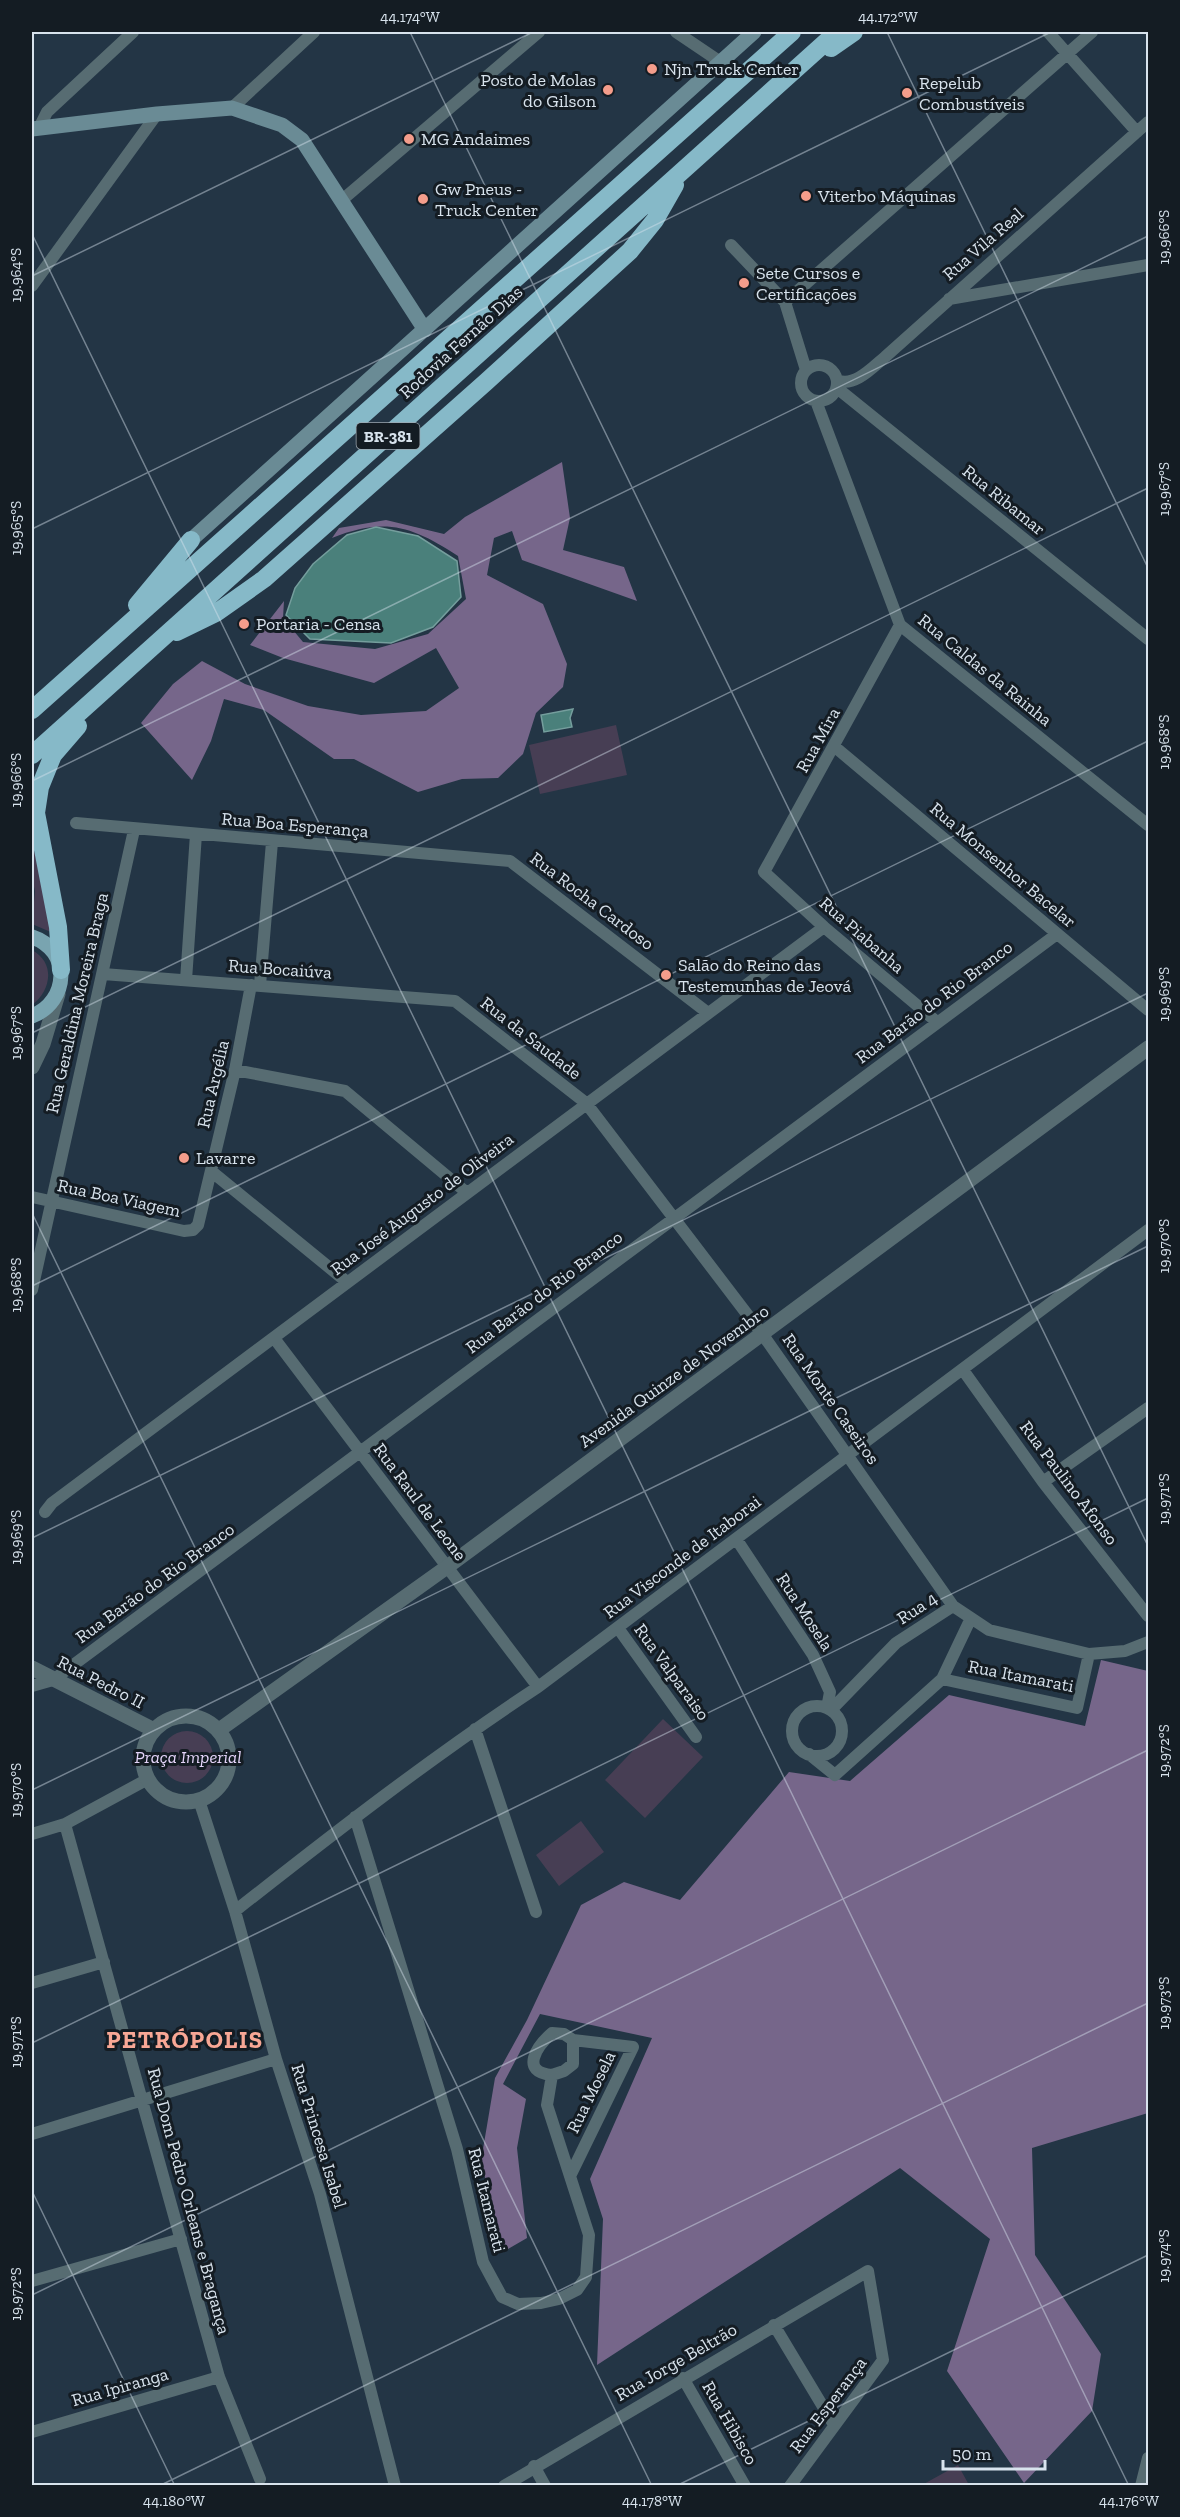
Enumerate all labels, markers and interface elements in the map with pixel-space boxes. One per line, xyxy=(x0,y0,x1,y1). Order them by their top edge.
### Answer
text: 44.174°W xyxy=(380,8,440,26)
text: 44.172°W xyxy=(858,8,918,26)
place label: Njn Truck Center xyxy=(664,58,799,80)
marker: Njn Truck Center xyxy=(645,62,659,76)
place label: Posto de Molas do Gilson xyxy=(480,69,597,112)
place label: Repelub Combustíveis xyxy=(919,72,1025,115)
marker: Posto de Molas do Gilson xyxy=(601,83,615,97)
marker: Repelub Combustíveis xyxy=(900,86,914,100)
place label: MG Andaimes xyxy=(421,128,530,150)
marker: MG Andaimes xyxy=(402,132,416,146)
place label: Gw Pneus - Truck Center xyxy=(435,178,538,221)
place label: Viterbo Máquinas xyxy=(817,185,956,207)
marker: Viterbo Máquinas xyxy=(799,189,813,203)
marker: Gw Pneus - Truck Center xyxy=(416,192,430,206)
street label: Rua Vila Real xyxy=(938,203,1028,285)
text: 19.966°S xyxy=(1155,210,1173,264)
text: 19.964°S xyxy=(7,248,25,302)
place label: Sete Cursos e Certificações xyxy=(756,262,860,305)
marker: Sete Cursos e Certificações xyxy=(737,276,751,290)
street label: Rodovia Fernão Dias xyxy=(395,281,527,403)
road number: BR-381 xyxy=(356,423,420,449)
street label: Rua Ribamar xyxy=(958,460,1050,540)
text: 19.967°S xyxy=(1155,462,1173,516)
text: 19.965°S xyxy=(7,501,25,555)
street label: Rua Caldas da Rainha xyxy=(913,609,1057,731)
place label: Portaria - Censa xyxy=(256,613,381,635)
marker: Portaria - Censa xyxy=(237,617,251,631)
street label: Rua Mira xyxy=(791,703,845,776)
text: 19.968°S xyxy=(1155,715,1173,769)
text: 19.966°S xyxy=(7,753,25,807)
street label: Rua Monsenhor Bacelar xyxy=(926,798,1080,932)
street label: Rua Boa Esperança xyxy=(221,808,370,842)
street label: Rua Rocha Cardoso xyxy=(526,847,658,955)
street label: Rua Geraldina Moreira Braga xyxy=(41,890,113,1115)
street label: Rua Piabanha xyxy=(815,892,909,978)
street label: Rua Barão do Rio Branco xyxy=(851,936,1017,1068)
street label: Rua Bocaiúva xyxy=(227,954,333,984)
place label: Salão do Reino das Testemunhas de Jeová xyxy=(678,954,852,997)
text: 19.969°S xyxy=(1155,967,1173,1021)
marker: Salão do Reino das Testemunhas de Jeová xyxy=(659,968,673,982)
street label: Rua da Saudade xyxy=(476,992,586,1084)
text: 19.967°S xyxy=(7,1006,25,1060)
street label: Rua Argélia xyxy=(192,1038,234,1130)
street label: Rua José Augusto de Oliveira xyxy=(326,1128,518,1280)
place label: Lavarre xyxy=(196,1147,256,1169)
marker: Lavarre xyxy=(177,1151,191,1165)
street label: Rua Boa Viagem xyxy=(56,1174,183,1222)
text: 19.970°S xyxy=(1155,1219,1173,1273)
street label: Rua Barão do Rio Branco xyxy=(461,1226,627,1358)
text: 19.968°S xyxy=(7,1258,25,1312)
street label: Avenida Quinze de Novembro xyxy=(575,1300,773,1452)
street label: Rua Monte Caseiros xyxy=(778,1329,884,1469)
street label: Rua Paulino Afonso xyxy=(1015,1417,1123,1549)
street label: Rua Raul de Leone xyxy=(369,1439,471,1565)
text: 19.971°S xyxy=(1155,1473,1173,1525)
street label: Rua Visconde de Itaborai xyxy=(599,1491,765,1623)
text: 19.969°S xyxy=(7,1510,25,1564)
street label: Rua Barão do Rio Branco xyxy=(71,1518,239,1648)
street label: Rua Mosela xyxy=(772,1569,838,1655)
street label: Rua 4 xyxy=(893,1587,942,1629)
street label: Rua Valparaiso xyxy=(629,1619,715,1725)
street label: Rua Pedro II xyxy=(54,1651,148,1713)
street label: Rua Itamarati xyxy=(966,1655,1076,1697)
text: 19.972°S xyxy=(1155,1724,1173,1778)
park label: Praça Imperial xyxy=(134,1746,242,1768)
text: 19.970°S xyxy=(7,1763,25,1817)
text: 19.973°S xyxy=(1155,1976,1173,2030)
text: 19.971°S xyxy=(7,2016,25,2068)
district label: PETRÓPOLIS xyxy=(106,2025,264,2054)
street label: Rua Mosela xyxy=(562,2047,620,2137)
street label: Rua Princesa Isabel xyxy=(287,2061,351,2211)
street label: Rua Dom Pedro Orleans e Bragança xyxy=(143,2065,235,2337)
street label: Rua Itamarati xyxy=(463,2145,511,2255)
text: 19.974°S xyxy=(1155,2229,1173,2283)
text: 19.972°S xyxy=(7,2267,25,2321)
street label: Rua Jorge Beltrão xyxy=(611,2318,741,2406)
street label: Rua Esperança xyxy=(785,2352,871,2457)
street label: Rua Ipiranga xyxy=(69,2363,171,2411)
street label: Rua Hibisco xyxy=(697,2377,763,2469)
scale bar xyxy=(943,2433,1045,2471)
text: 50 m xyxy=(952,2443,992,2465)
text: 44.180°W xyxy=(143,2492,205,2510)
text: 44.178°W xyxy=(622,2492,682,2510)
text: 44.176°W xyxy=(1099,2492,1159,2510)

